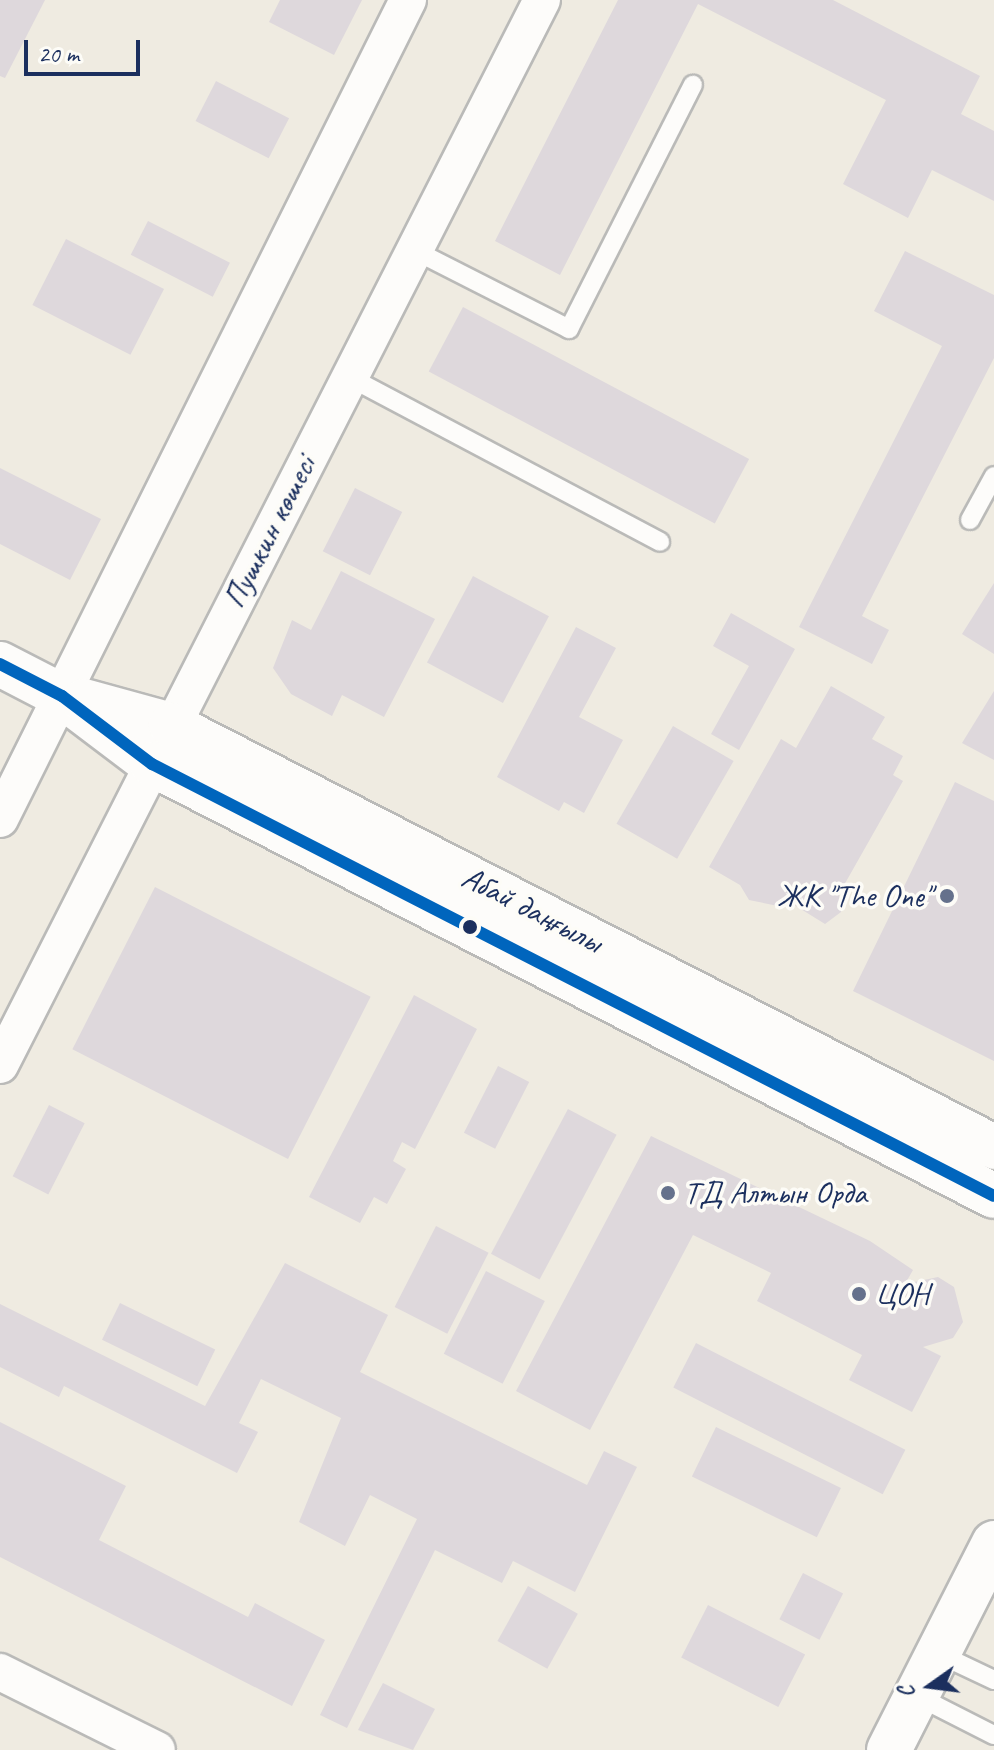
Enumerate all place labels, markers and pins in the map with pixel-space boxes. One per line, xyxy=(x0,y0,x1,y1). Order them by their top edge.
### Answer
place label: ЖК "The One" xyxy=(777,877,931,915)
marker: ЖК "The One" xyxy=(938,887,956,905)
unlabelled marker xyxy=(462,919,478,935)
place label: ТД Алтын Орда xyxy=(684,1174,867,1212)
marker: ТД Алтын Орда xyxy=(659,1184,677,1202)
place label: ЦОН xyxy=(875,1275,929,1313)
marker: ЦОН xyxy=(850,1285,868,1303)

